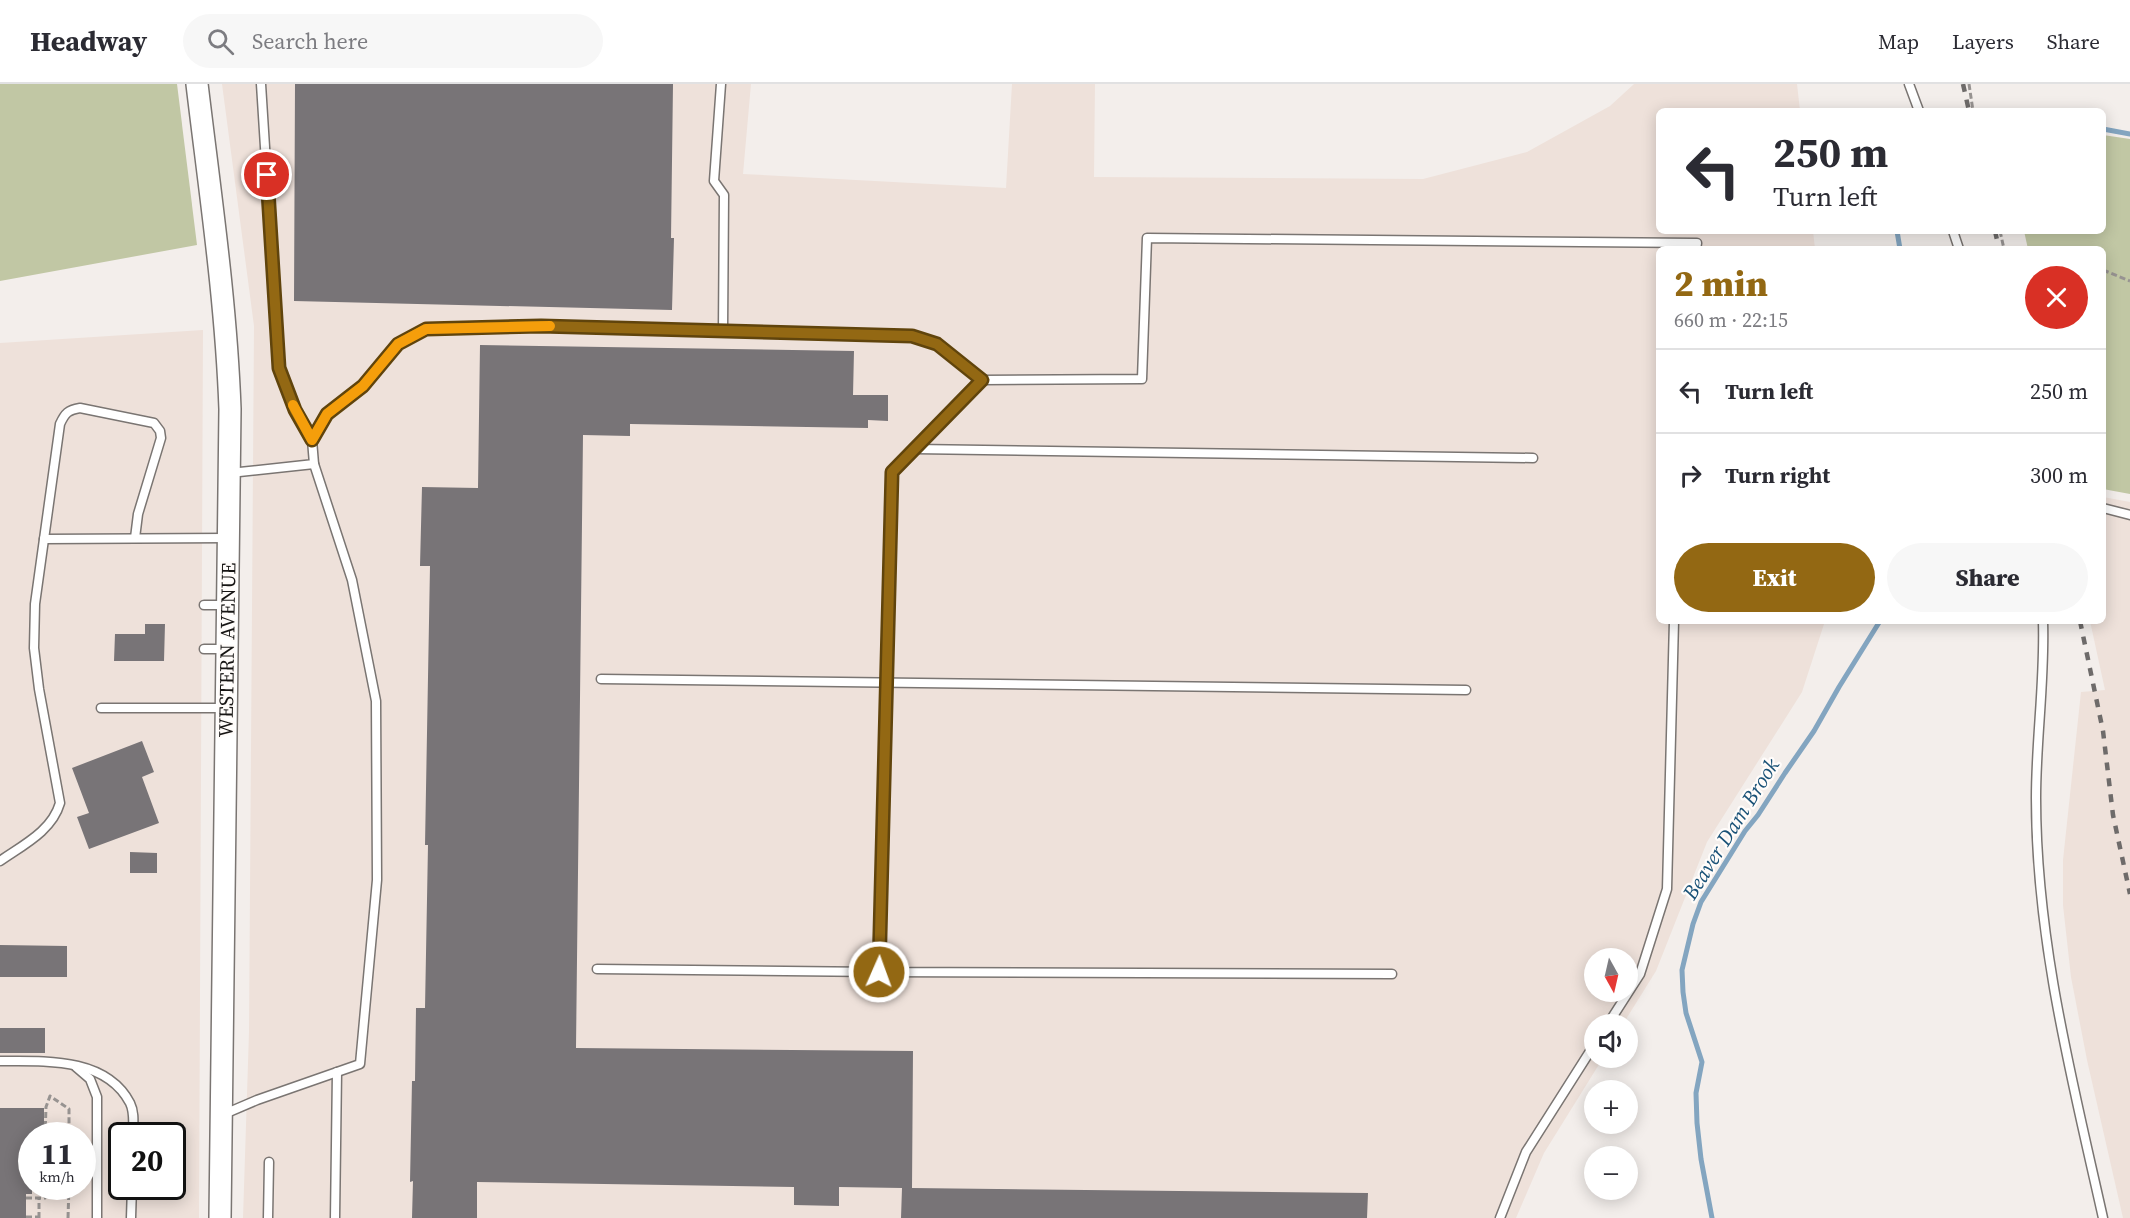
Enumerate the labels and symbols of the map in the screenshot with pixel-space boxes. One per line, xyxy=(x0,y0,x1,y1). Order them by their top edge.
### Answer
pin xyxy=(241,149,292,200)
street label: WESTERN AVENUE xyxy=(211,562,243,738)
water label: Beaver Dam Brook xyxy=(1675,752,1786,906)
position arrow xyxy=(847,940,911,1004)
north arrow xyxy=(1584,948,1638,1002)
speed limit sign: 20 xyxy=(108,1122,186,1200)

